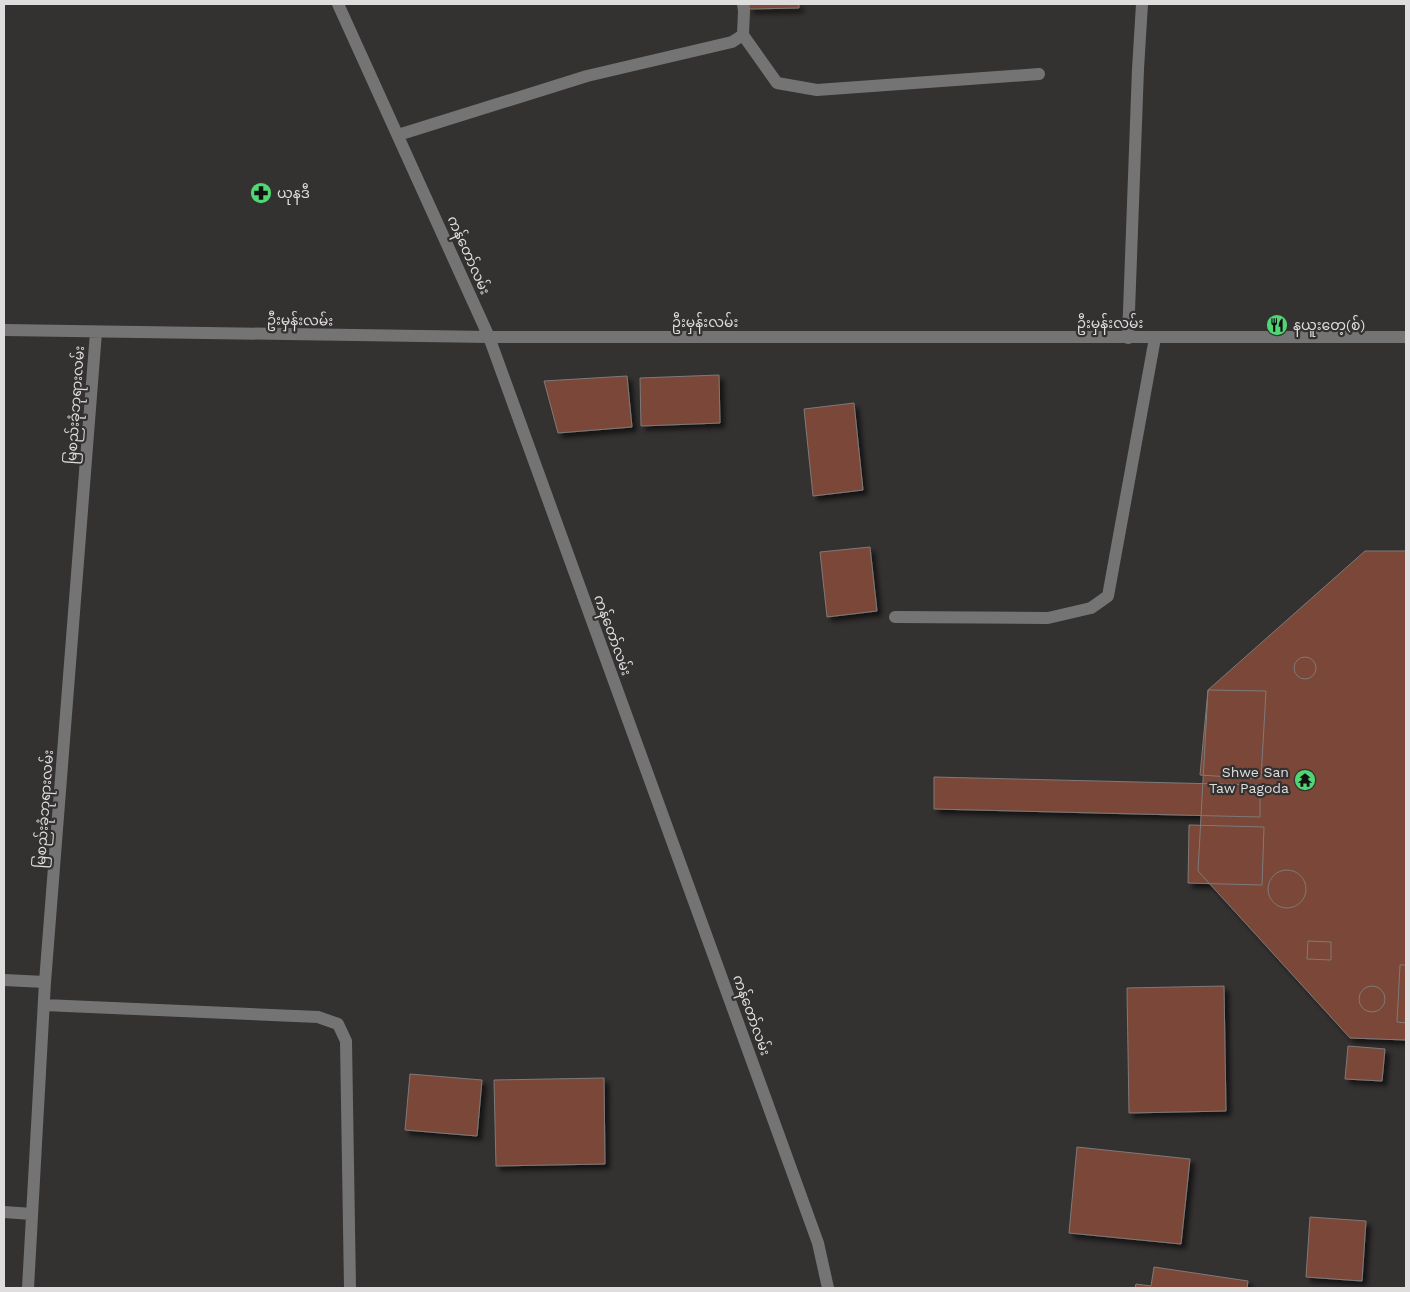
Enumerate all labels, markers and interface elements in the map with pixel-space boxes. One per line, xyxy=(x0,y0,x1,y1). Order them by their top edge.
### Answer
pharmacy icon: ယုနဒီ xyxy=(249,181,273,205)
place label: ယုနဒီ xyxy=(277,183,310,205)
street label: ကန်တော်လမ်း xyxy=(441,212,495,298)
street label: ဦးမှန်းလမ်း xyxy=(267,309,333,333)
street label: ဦးမှန်းလမ်း xyxy=(672,312,738,334)
street label: ဦးမှန်းလမ်း xyxy=(1077,313,1143,335)
restaurant icon: နယူးတေ့(စ်) xyxy=(1265,313,1289,337)
place label: နယူးတေ့(စ်) xyxy=(1293,315,1365,337)
street label: မြစည်းခုံဘုရားလမ်း xyxy=(61,345,91,465)
street label: ကန်တော်လမ်း xyxy=(587,592,637,679)
street label: မြစည်းခုံဘုရားလမ်း xyxy=(30,749,60,869)
place label: Shwe San Taw Pagoda xyxy=(1209,764,1289,796)
temple icon: Shwe San Taw Pagoda xyxy=(1293,768,1317,792)
street label: ကန်တော်လမ်း xyxy=(726,972,776,1059)

